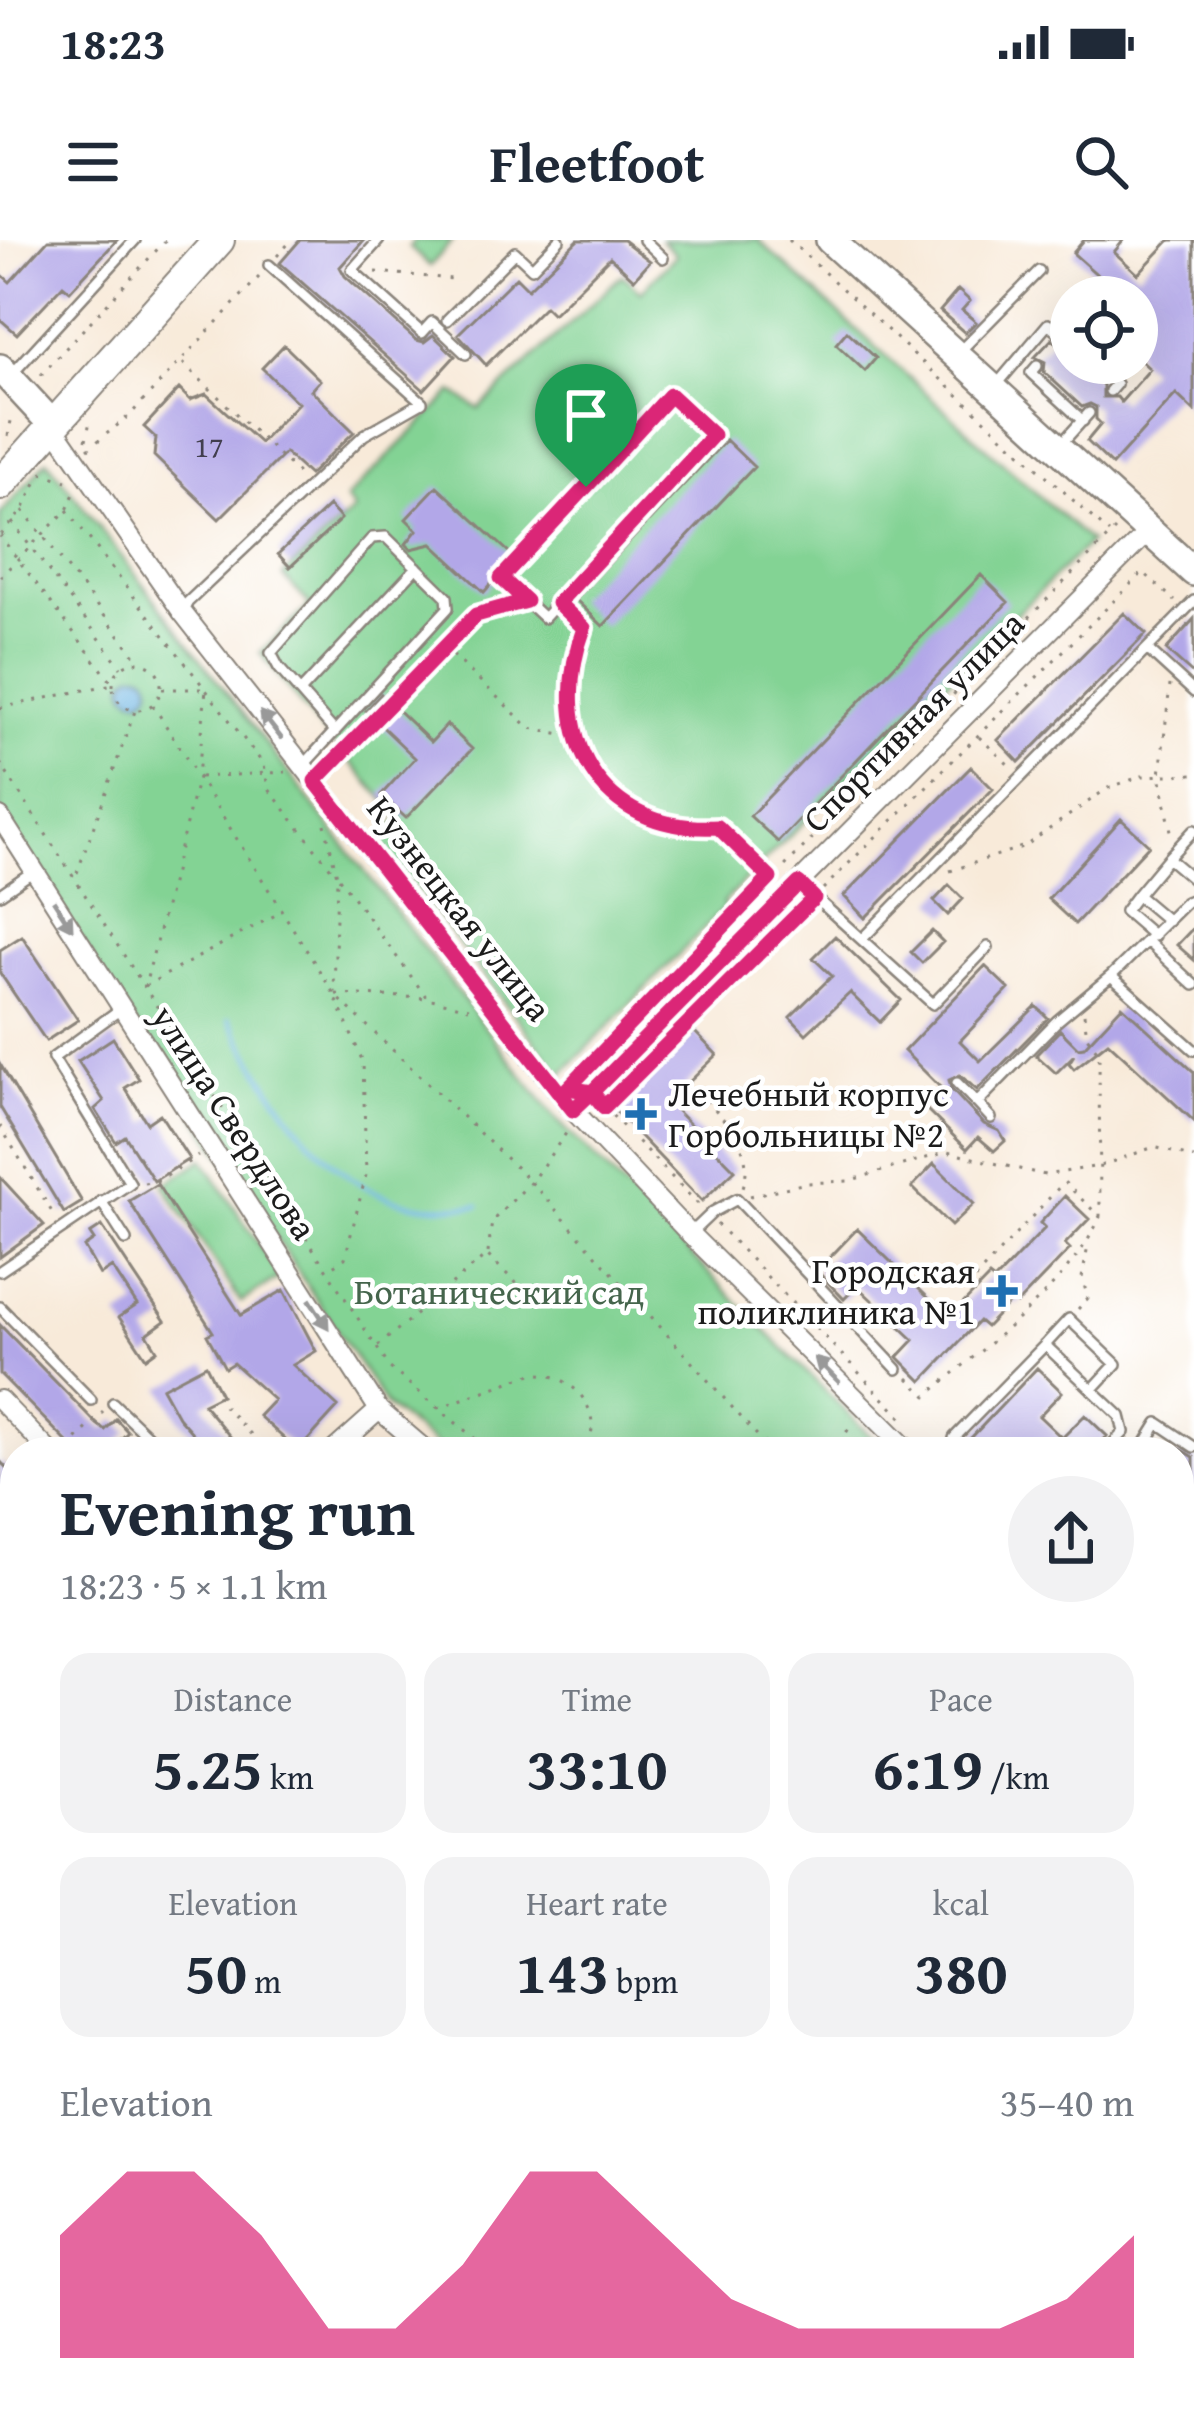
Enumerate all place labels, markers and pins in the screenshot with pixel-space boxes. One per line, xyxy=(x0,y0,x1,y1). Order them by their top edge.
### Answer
pin xyxy=(535,364,637,487)
place label: Лечебный корпус Горбольницы №2 xyxy=(668,1066,949,1160)
marker: Лечебный корпус Горбольницы №2 xyxy=(625,1098,657,1130)
place label: Городская поликлиника №1 xyxy=(698,1243,975,1337)
marker: Городская поликлиника №1 xyxy=(986,1275,1018,1307)

